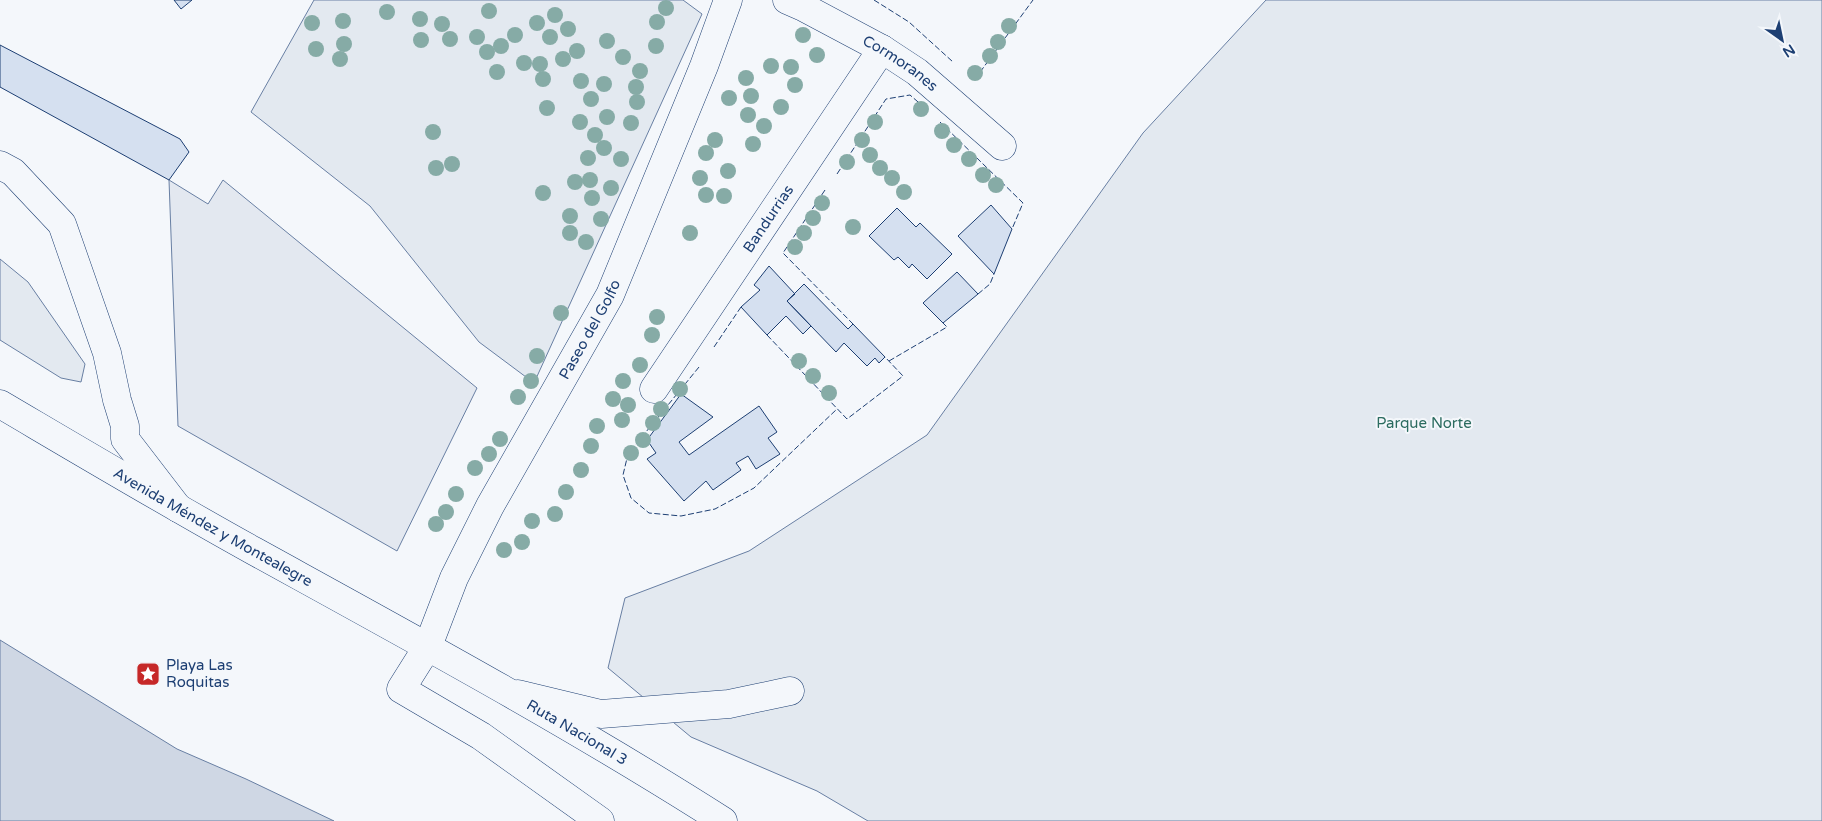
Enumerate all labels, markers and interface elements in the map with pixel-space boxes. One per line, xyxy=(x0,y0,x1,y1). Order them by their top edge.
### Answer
north arrow xyxy=(1757,15,1807,65)
street label: Cormoranes xyxy=(860,31,942,95)
text: N xyxy=(1779,40,1798,61)
street label: Bandurrias xyxy=(739,182,797,256)
street label: Paseo del Golfo xyxy=(555,277,624,382)
park label: Parque Norte xyxy=(1376,414,1472,432)
street label: Avenida Méndez y Montealegre xyxy=(110,464,316,590)
place label: Playa Las Roquitas xyxy=(166,656,233,691)
place icon: Playa Las Roquitas xyxy=(135,661,161,687)
street label: Ruta Nacional 3 xyxy=(523,696,631,769)

